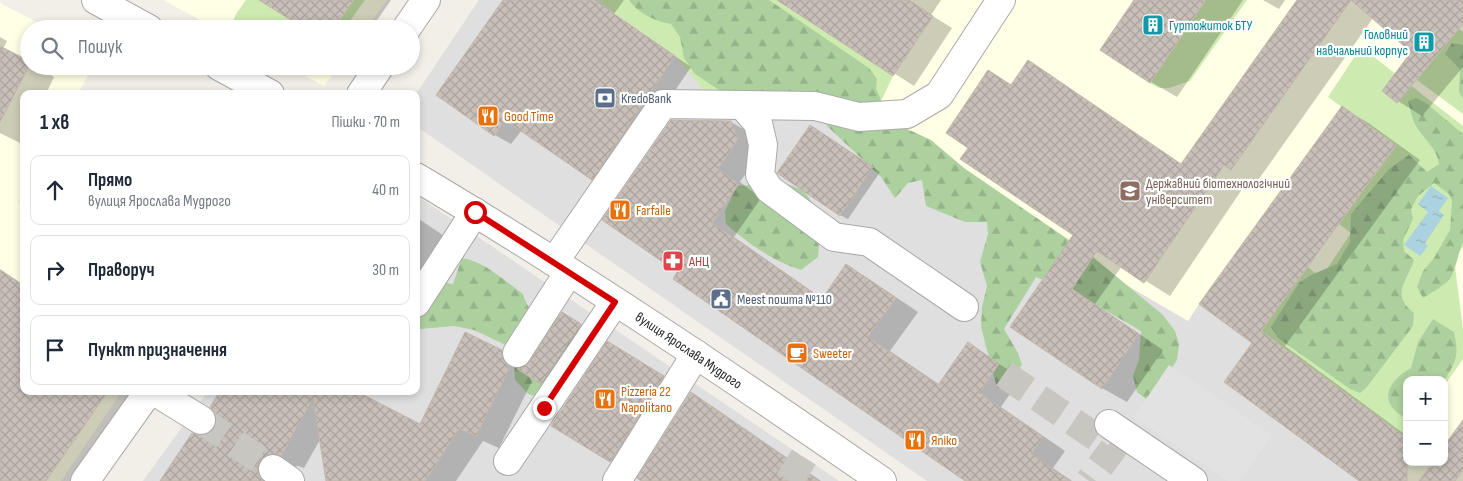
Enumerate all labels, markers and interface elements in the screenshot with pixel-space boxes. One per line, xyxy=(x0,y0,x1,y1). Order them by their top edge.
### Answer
building icon: Гуртожиток БТУ xyxy=(1141,13,1165,37)
place label: Гуртожиток БТУ xyxy=(1169,17,1252,34)
search box xyxy=(20,20,420,75)
place label: Головний навчальний корпус xyxy=(1316,26,1408,59)
building icon: Головний навчальний корпус xyxy=(1412,30,1436,54)
icon: search xyxy=(38,34,66,62)
text: Пошук xyxy=(78,36,122,59)
bank icon: KredoBank xyxy=(593,86,617,110)
place label: KredoBank xyxy=(621,90,672,107)
restaurant icon: Good Time xyxy=(476,104,500,128)
place label: Good Time xyxy=(504,108,554,125)
text: 1 хв xyxy=(40,110,69,135)
text: Пішки · 70 m xyxy=(331,113,400,132)
text: Прямо xyxy=(88,169,132,192)
place label: Державний біотехнологічний університет xyxy=(1146,175,1290,208)
icon: ahead xyxy=(41,176,69,204)
school or university icon: Державний біотехнологічний університет xyxy=(1118,179,1142,203)
text: 40 m xyxy=(372,181,399,200)
text: вулиця Ярослава Мудрого xyxy=(88,192,231,211)
restaurant icon: Farfalle xyxy=(608,198,632,222)
route start xyxy=(464,201,487,224)
place label: Farfalle xyxy=(636,202,671,219)
pharmacy icon: АНЦ xyxy=(661,249,685,273)
place label: АНЦ xyxy=(688,253,709,270)
icon: right xyxy=(41,256,69,284)
text: Праворуч xyxy=(88,259,155,282)
text: 30 m xyxy=(372,261,399,280)
public building icon: Meest пошта №110 xyxy=(709,287,733,311)
place label: Meest пошта №110 xyxy=(737,291,832,308)
street label: вулиця Ярослава Мудрого xyxy=(632,308,745,393)
icon: arrive xyxy=(41,336,69,364)
text: Пункт призначення xyxy=(88,339,227,362)
cafe icon: Sweeter xyxy=(785,341,809,365)
place label: Sweeter xyxy=(813,345,852,362)
map controls xyxy=(1403,376,1448,466)
button: + xyxy=(1403,376,1448,421)
place label: Pizzeria 22 Napolitano xyxy=(621,383,672,416)
restaurant icon: Pizzeria 22 Napolitano xyxy=(593,387,617,411)
route end xyxy=(533,397,556,420)
button: − xyxy=(1403,421,1448,466)
restaurant icon: Япіко xyxy=(903,428,927,452)
place label: Япіко xyxy=(931,432,957,449)

